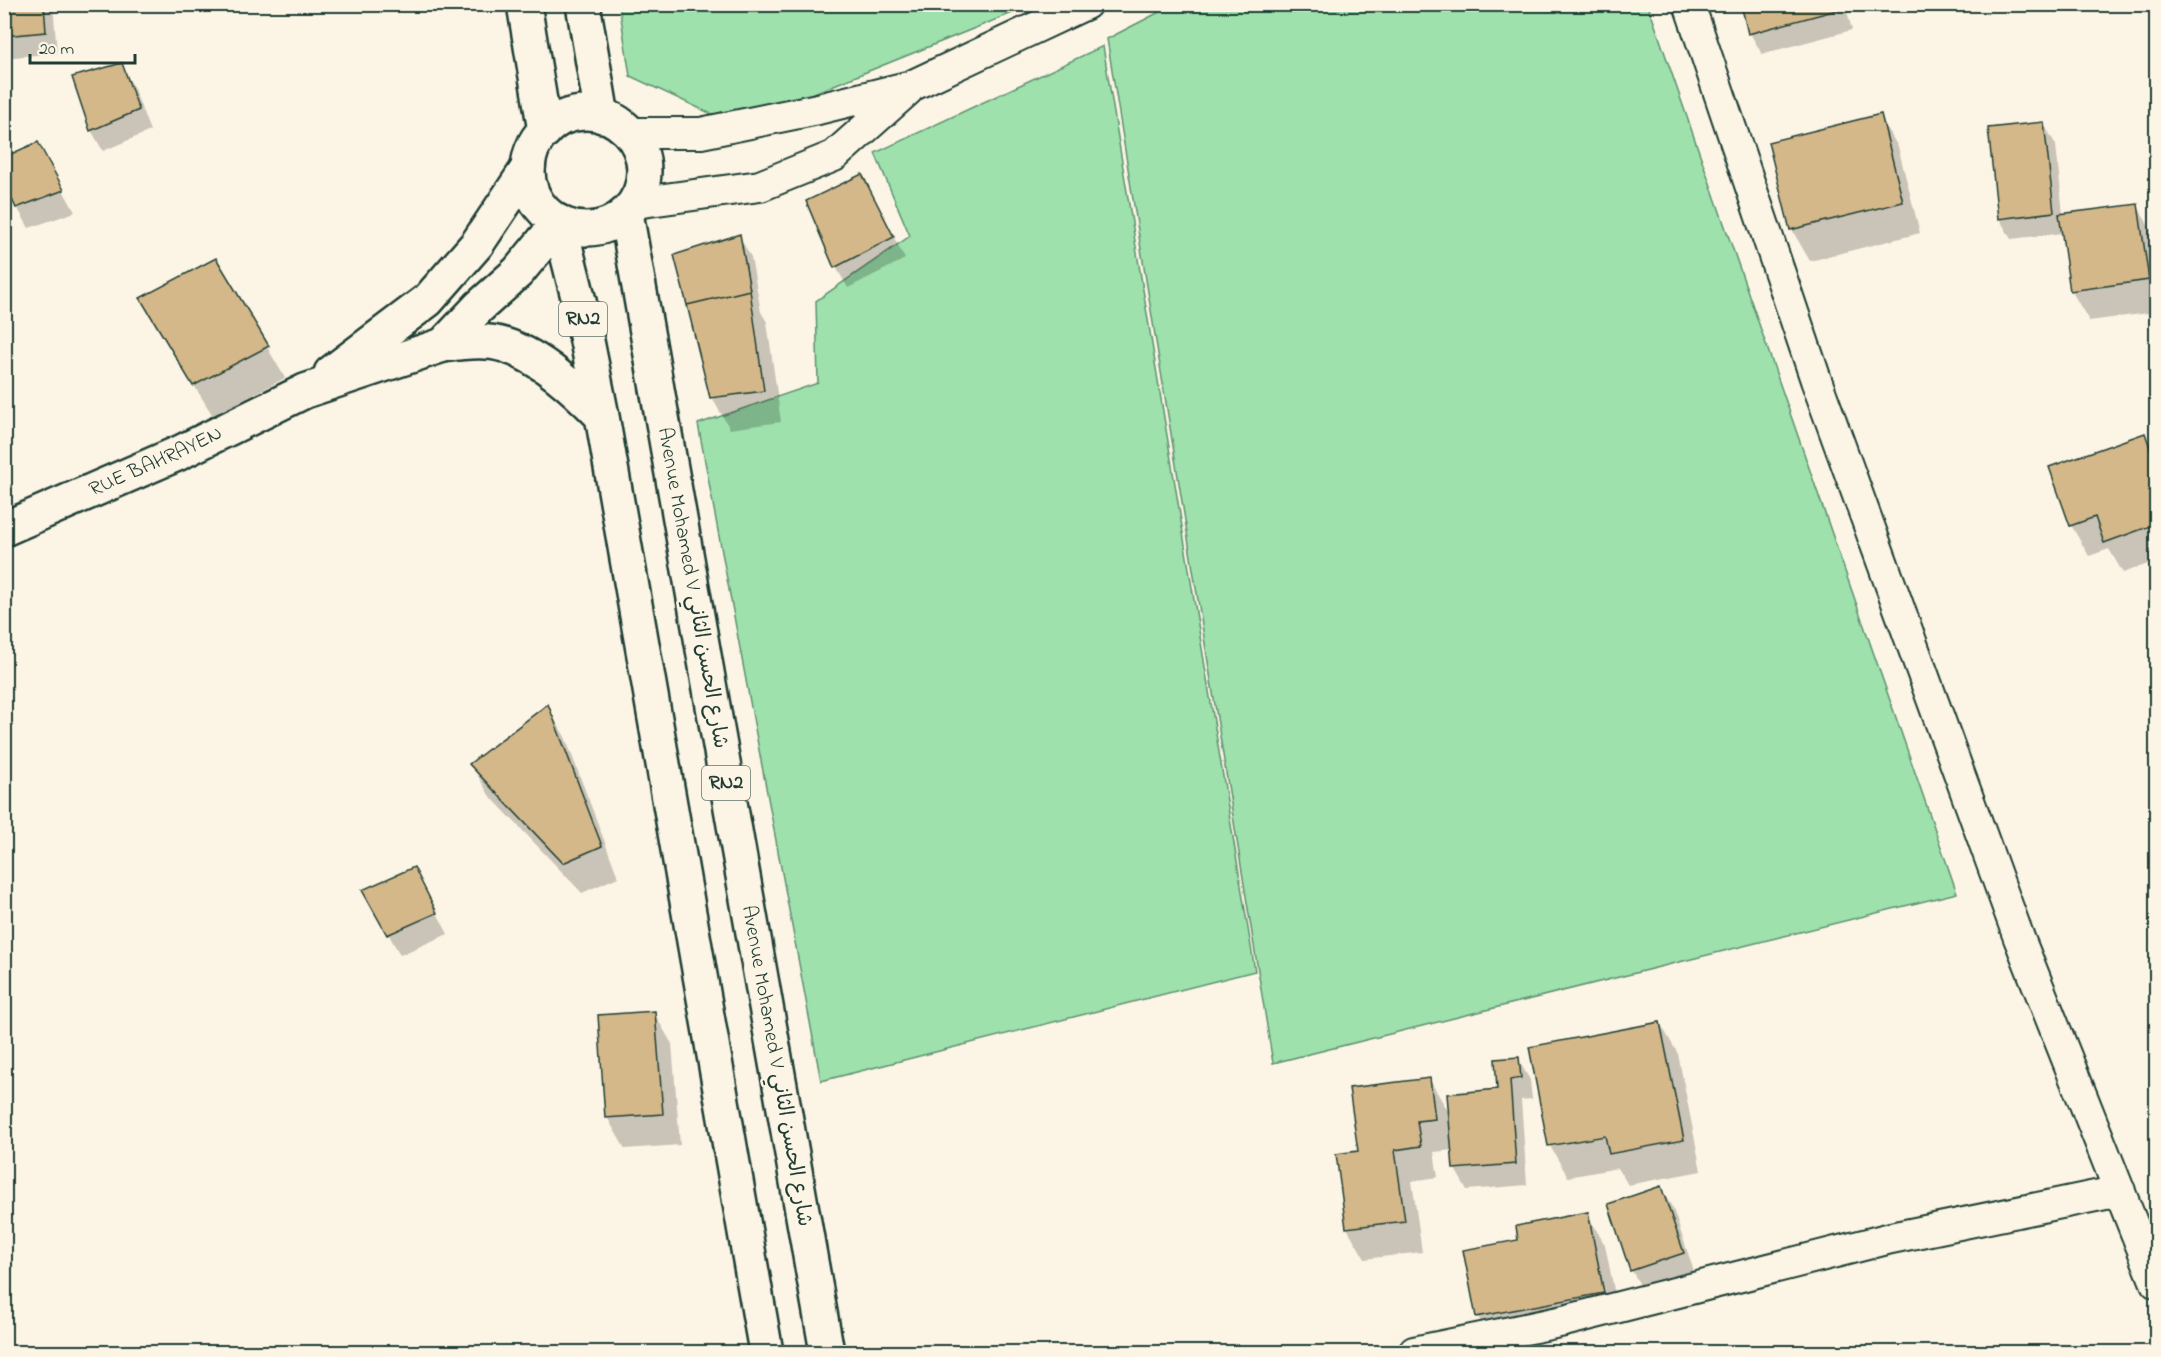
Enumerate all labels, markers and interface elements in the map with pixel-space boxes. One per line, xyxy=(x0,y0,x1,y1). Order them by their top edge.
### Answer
scale bar xyxy=(30,27,135,65)
text: 20 m xyxy=(39,37,74,63)
road number: RN2 xyxy=(559,302,607,336)
street label: RUE BAHRAYEN xyxy=(85,419,228,505)
street label: Avenue Mohamed V شارع الحسن الثاني xyxy=(647,425,735,751)
road number: RN2 xyxy=(702,766,750,800)
street label: Avenue Mohamed V شارع الحسن الثاني xyxy=(731,903,819,1229)

